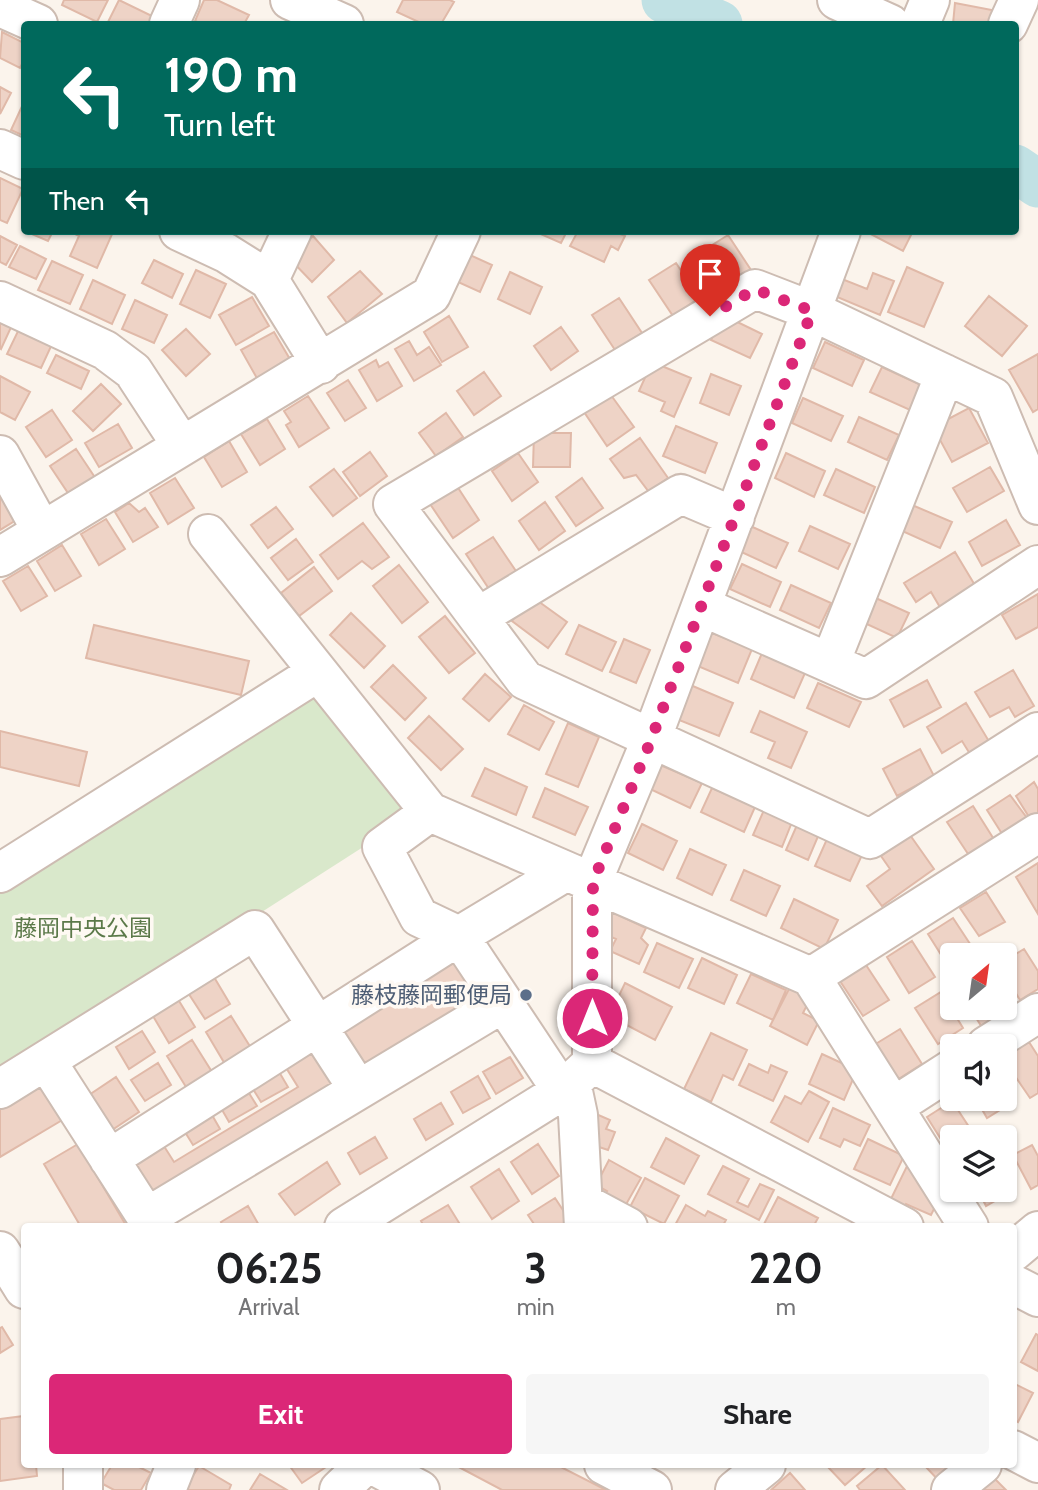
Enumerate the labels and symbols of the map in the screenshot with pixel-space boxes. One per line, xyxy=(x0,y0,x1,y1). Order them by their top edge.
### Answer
pin xyxy=(680,244,740,316)
park label: 藤岡中央公園 xyxy=(14,914,152,942)
north arrow xyxy=(940,943,1017,1020)
place label: 藤枝藤岡郵便局 xyxy=(351,981,512,1009)
position arrow xyxy=(555,981,629,1055)
marker: 藤枝藤岡郵便局 xyxy=(518,987,534,1003)

